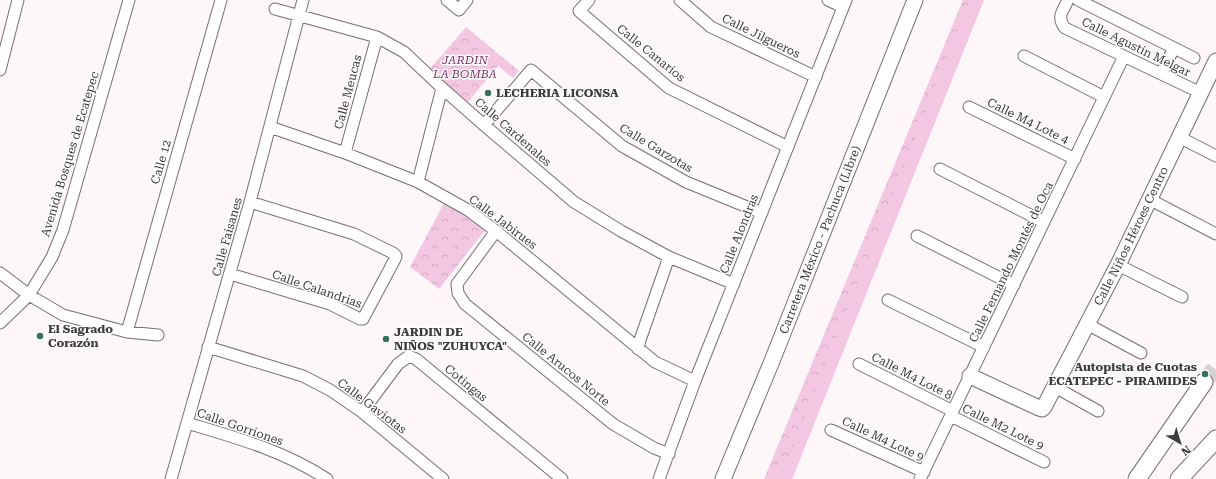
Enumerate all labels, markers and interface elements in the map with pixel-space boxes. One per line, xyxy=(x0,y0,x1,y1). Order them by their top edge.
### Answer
street label: Calle Jilgueros xyxy=(720,11,803,61)
street label: Calle Agustín Melgar xyxy=(1079,15,1193,79)
street label: Calle Canarios xyxy=(614,21,688,85)
street label: Calle Meucas xyxy=(331,53,365,131)
park label: JARDIN LA BOMBA xyxy=(432,53,497,81)
street label: Avenida Bosques de Ecatepec xyxy=(38,69,102,238)
place label: LECHERIA LICONSA xyxy=(496,86,619,100)
marker: LECHERIA LICONSA xyxy=(483,88,493,98)
street label: Calle Cardenales xyxy=(472,95,554,169)
street label: Calle M4 Lote 4 xyxy=(985,95,1071,147)
street label: Calle Garzotas xyxy=(617,121,695,175)
street label: Calle 12 xyxy=(148,138,174,186)
street label: Carretera México - Pachuca (Libre) xyxy=(776,144,864,336)
street label: Calle Niños Héroes Centro xyxy=(1091,164,1171,308)
street label: Calle Fernando Montés de Oca xyxy=(966,179,1056,344)
street label: Calle Jabirues xyxy=(466,192,540,252)
street label: Calle Alondras xyxy=(717,192,761,276)
street label: Calle Faisanes xyxy=(209,196,245,278)
street label: Calle Calandrias xyxy=(270,267,364,311)
place label: El Sagrado Corazón xyxy=(48,322,113,350)
place label: JARDIN DE NIÑOS "ZUHUYCA" xyxy=(394,325,507,353)
street label: Calle Arucos Norte xyxy=(519,329,613,409)
marker: El Sagrado Corazón xyxy=(35,331,45,341)
marker: JARDIN DE NIÑOS "ZUHUYCA" xyxy=(381,334,391,344)
street label: Calle M4 Lote 8 xyxy=(869,350,955,403)
place label: Autopista de Cuotas ECATEPEC - PIRAMIDES xyxy=(1049,360,1197,388)
street label: Cotingas xyxy=(442,362,490,405)
marker: Autopista de Cuotas ECATEPEC - PIRAMIDES xyxy=(1200,369,1210,379)
street label: Calle Gaviotas xyxy=(335,376,409,437)
street label: Calle M2 Lote 9 xyxy=(960,401,1046,453)
street label: Calle Gorriones xyxy=(195,406,285,448)
street label: Calle M4 Lote 9 xyxy=(840,414,926,464)
north arrow xyxy=(1160,423,1200,463)
text: N xyxy=(1178,443,1193,459)

